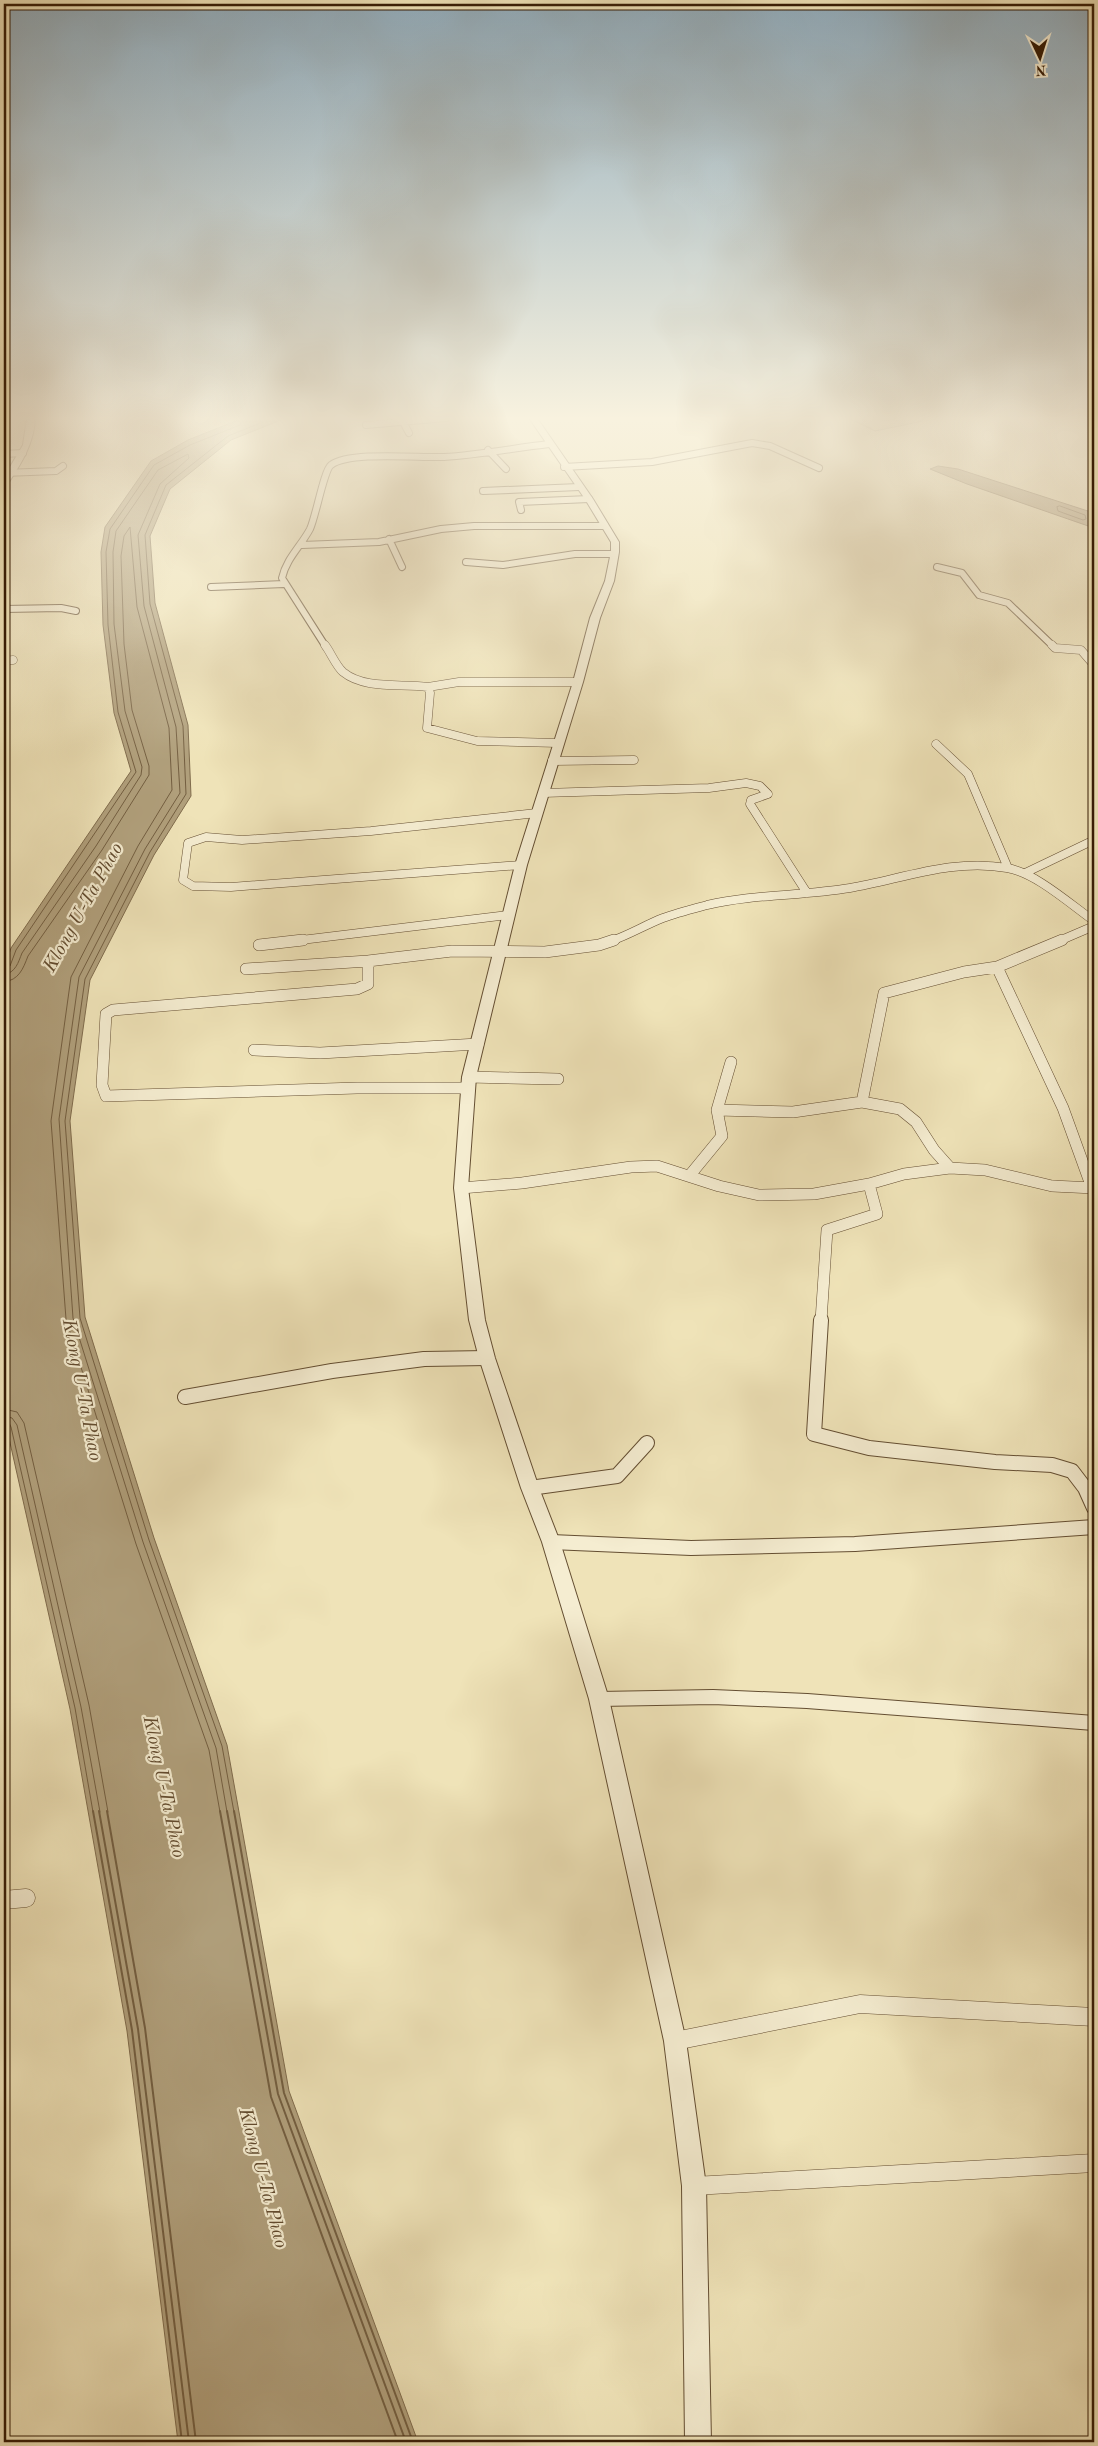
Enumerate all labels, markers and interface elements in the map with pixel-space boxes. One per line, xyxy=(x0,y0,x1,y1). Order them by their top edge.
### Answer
north arrow xyxy=(1016,32,1066,82)
text: N xyxy=(1035,63,1047,77)
water label: Klong U-Ta Phao xyxy=(40,840,127,977)
water label: Klong U-Ta Phao xyxy=(58,1316,104,1463)
water label: Klong U-Ta Phao xyxy=(138,1713,187,1860)
water label: Klong U-Ta Phao xyxy=(234,2105,290,2250)

